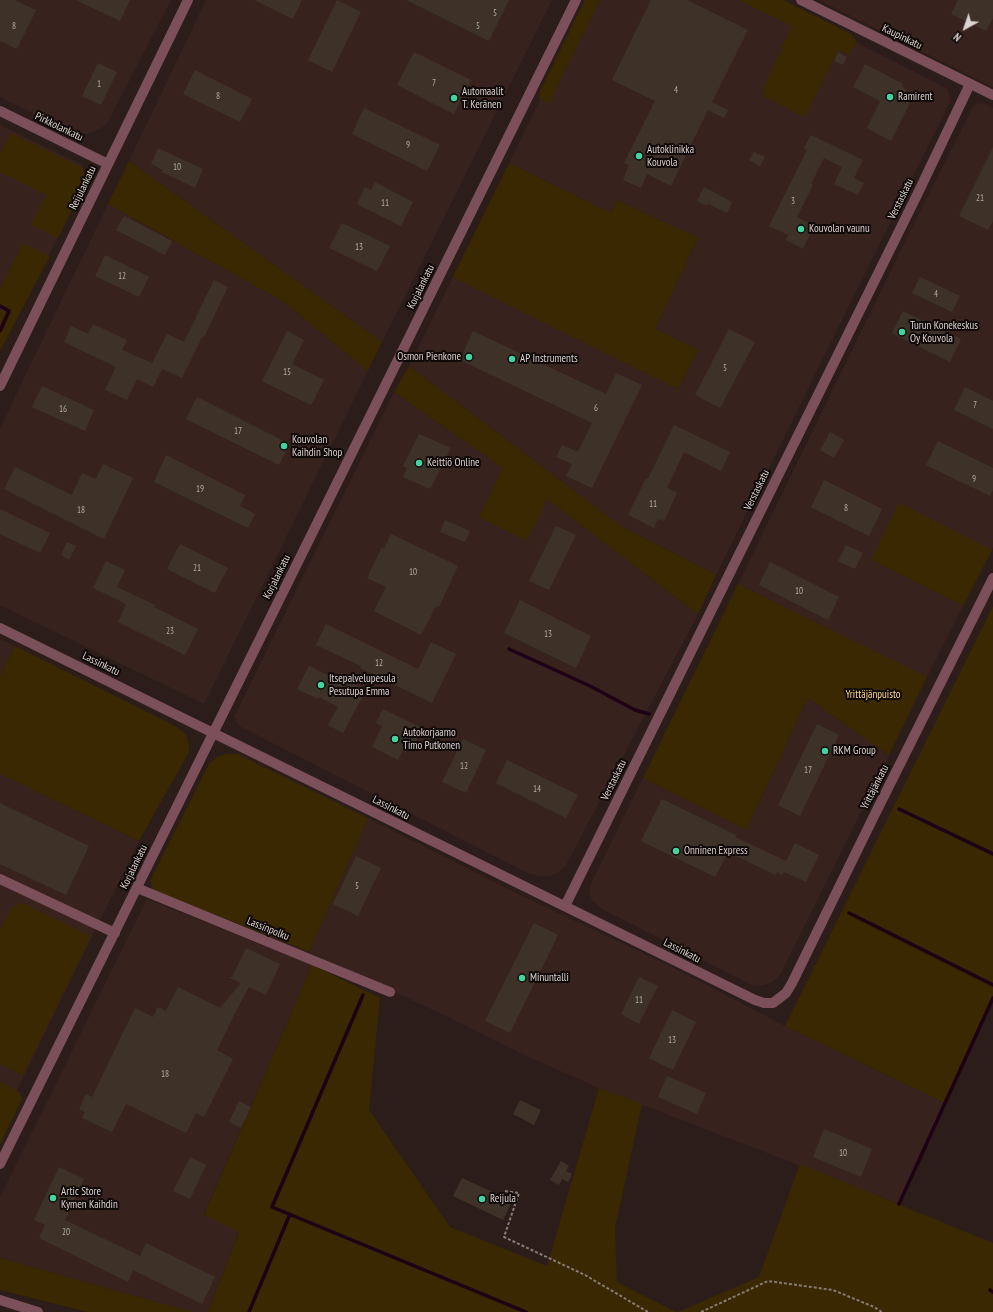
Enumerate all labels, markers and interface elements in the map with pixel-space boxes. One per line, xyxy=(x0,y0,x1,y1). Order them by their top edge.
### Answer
house number: 5 xyxy=(493,8,497,18)
north arrow xyxy=(945,8,985,48)
house number: 8 xyxy=(12,21,16,31)
house number: 5 xyxy=(476,21,480,31)
street label: Kaupinkatu xyxy=(880,22,924,52)
text: N xyxy=(951,30,964,44)
house number: 7 xyxy=(432,78,436,88)
house number: 1 xyxy=(97,79,101,89)
place label: Automaalit T. Keränen xyxy=(462,85,504,111)
house number: 4 xyxy=(674,85,678,95)
place label: Ramirent xyxy=(898,90,933,104)
house number: 8 xyxy=(216,91,220,101)
marker: Ramirent xyxy=(885,92,895,102)
marker: Automaalit T. Keränen xyxy=(449,93,459,103)
street label: Pirkkolankatu xyxy=(33,110,85,144)
house number: 9 xyxy=(406,140,410,150)
place label: Autoklinikka Kouvola xyxy=(647,143,694,169)
marker: Autoklinikka Kouvola xyxy=(634,151,644,161)
house number: 10 xyxy=(173,162,181,172)
street label: Reijulankatu xyxy=(67,164,99,212)
street label: Verstaskatu xyxy=(886,177,916,221)
house number: 21 xyxy=(976,193,984,203)
house number: 3 xyxy=(791,196,795,206)
house number: 11 xyxy=(381,198,389,208)
place label: Kouvolan vaunu xyxy=(809,222,870,236)
marker: Kouvolan vaunu xyxy=(796,224,806,234)
house number: 13 xyxy=(355,242,363,252)
street label: Korjalankatu xyxy=(405,263,437,311)
house number: 12 xyxy=(118,271,126,281)
house number: 4 xyxy=(934,289,938,299)
place label: Turun Konekeskus Oy Kouvola xyxy=(910,319,978,345)
marker: Turun Konekeskus Oy Kouvola xyxy=(897,327,907,337)
place label: Osmon Pienkone xyxy=(397,350,461,364)
marker: Osmon Pienkone xyxy=(464,352,474,362)
place label: AP Instruments xyxy=(520,352,578,366)
marker: AP Instruments xyxy=(507,354,517,364)
house number: 5 xyxy=(723,363,727,373)
house number: 15 xyxy=(283,367,291,377)
house number: 7 xyxy=(973,400,977,410)
house number: 6 xyxy=(594,403,598,413)
house number: 16 xyxy=(59,404,67,414)
house number: 17 xyxy=(234,426,242,436)
place label: Kouvolan Kaihdin Shop xyxy=(292,433,342,459)
marker: Kouvolan Kaihdin Shop xyxy=(279,441,289,451)
place label: Keittiö Online xyxy=(427,456,480,470)
marker: Keittiö Online xyxy=(414,458,424,468)
street label: Verstaskatu xyxy=(742,468,772,512)
house number: 9 xyxy=(972,474,976,484)
house number: 19 xyxy=(196,484,204,494)
house number: 11 xyxy=(649,499,657,509)
house number: 8 xyxy=(844,503,848,513)
house number: 18 xyxy=(77,505,85,515)
street label: Korjalankatu xyxy=(261,553,293,601)
house number: 21 xyxy=(193,563,201,573)
house number: 10 xyxy=(409,567,417,577)
house number: 10 xyxy=(795,586,803,596)
house number: 23 xyxy=(166,626,174,636)
house number: 13 xyxy=(544,629,552,639)
street label: Lassinkatu xyxy=(80,649,122,679)
house number: 12 xyxy=(375,658,383,668)
place label: Itsepalvelupesula Pesutupa Emma xyxy=(329,672,396,698)
marker: Itsepalvelupesula Pesutupa Emma xyxy=(316,680,326,690)
park label: Yrittäjänpuisto xyxy=(845,688,901,702)
place label: Autokorjaamo Timo Putkonen xyxy=(403,726,460,752)
marker: Autokorjaamo Timo Putkonen xyxy=(390,734,400,744)
place label: RKM Group xyxy=(833,744,876,758)
marker: RKM Group xyxy=(820,746,830,756)
street label: Verstaskatu xyxy=(599,758,629,802)
house number: 12 xyxy=(460,761,468,771)
street label: Yrittäjänkatu xyxy=(858,762,892,812)
house number: 17 xyxy=(804,765,812,775)
house number: 14 xyxy=(533,784,541,794)
street label: Lassinkatu xyxy=(370,793,412,823)
street label: Korjalankatu xyxy=(118,843,150,891)
place label: Onninen Express xyxy=(684,844,748,858)
marker: Onninen Express xyxy=(671,846,681,856)
house number: 5 xyxy=(355,881,359,891)
street label: Lassinpolku xyxy=(245,915,291,943)
street label: Lassinkatu xyxy=(661,936,703,966)
place label: Minuntalli xyxy=(530,971,569,985)
marker: Minuntalli xyxy=(517,973,527,983)
house number: 11 xyxy=(635,995,643,1005)
house number: 13 xyxy=(668,1035,676,1045)
house number: 18 xyxy=(161,1069,169,1079)
house number: 10 xyxy=(839,1148,847,1158)
place label: Artic Store Kymen Kaihdin xyxy=(61,1185,118,1211)
place label: Reijula xyxy=(490,1192,516,1206)
marker: Artic Store Kymen Kaihdin xyxy=(48,1193,58,1203)
marker: Reijula xyxy=(477,1194,487,1204)
house number: 20 xyxy=(62,1227,70,1237)

